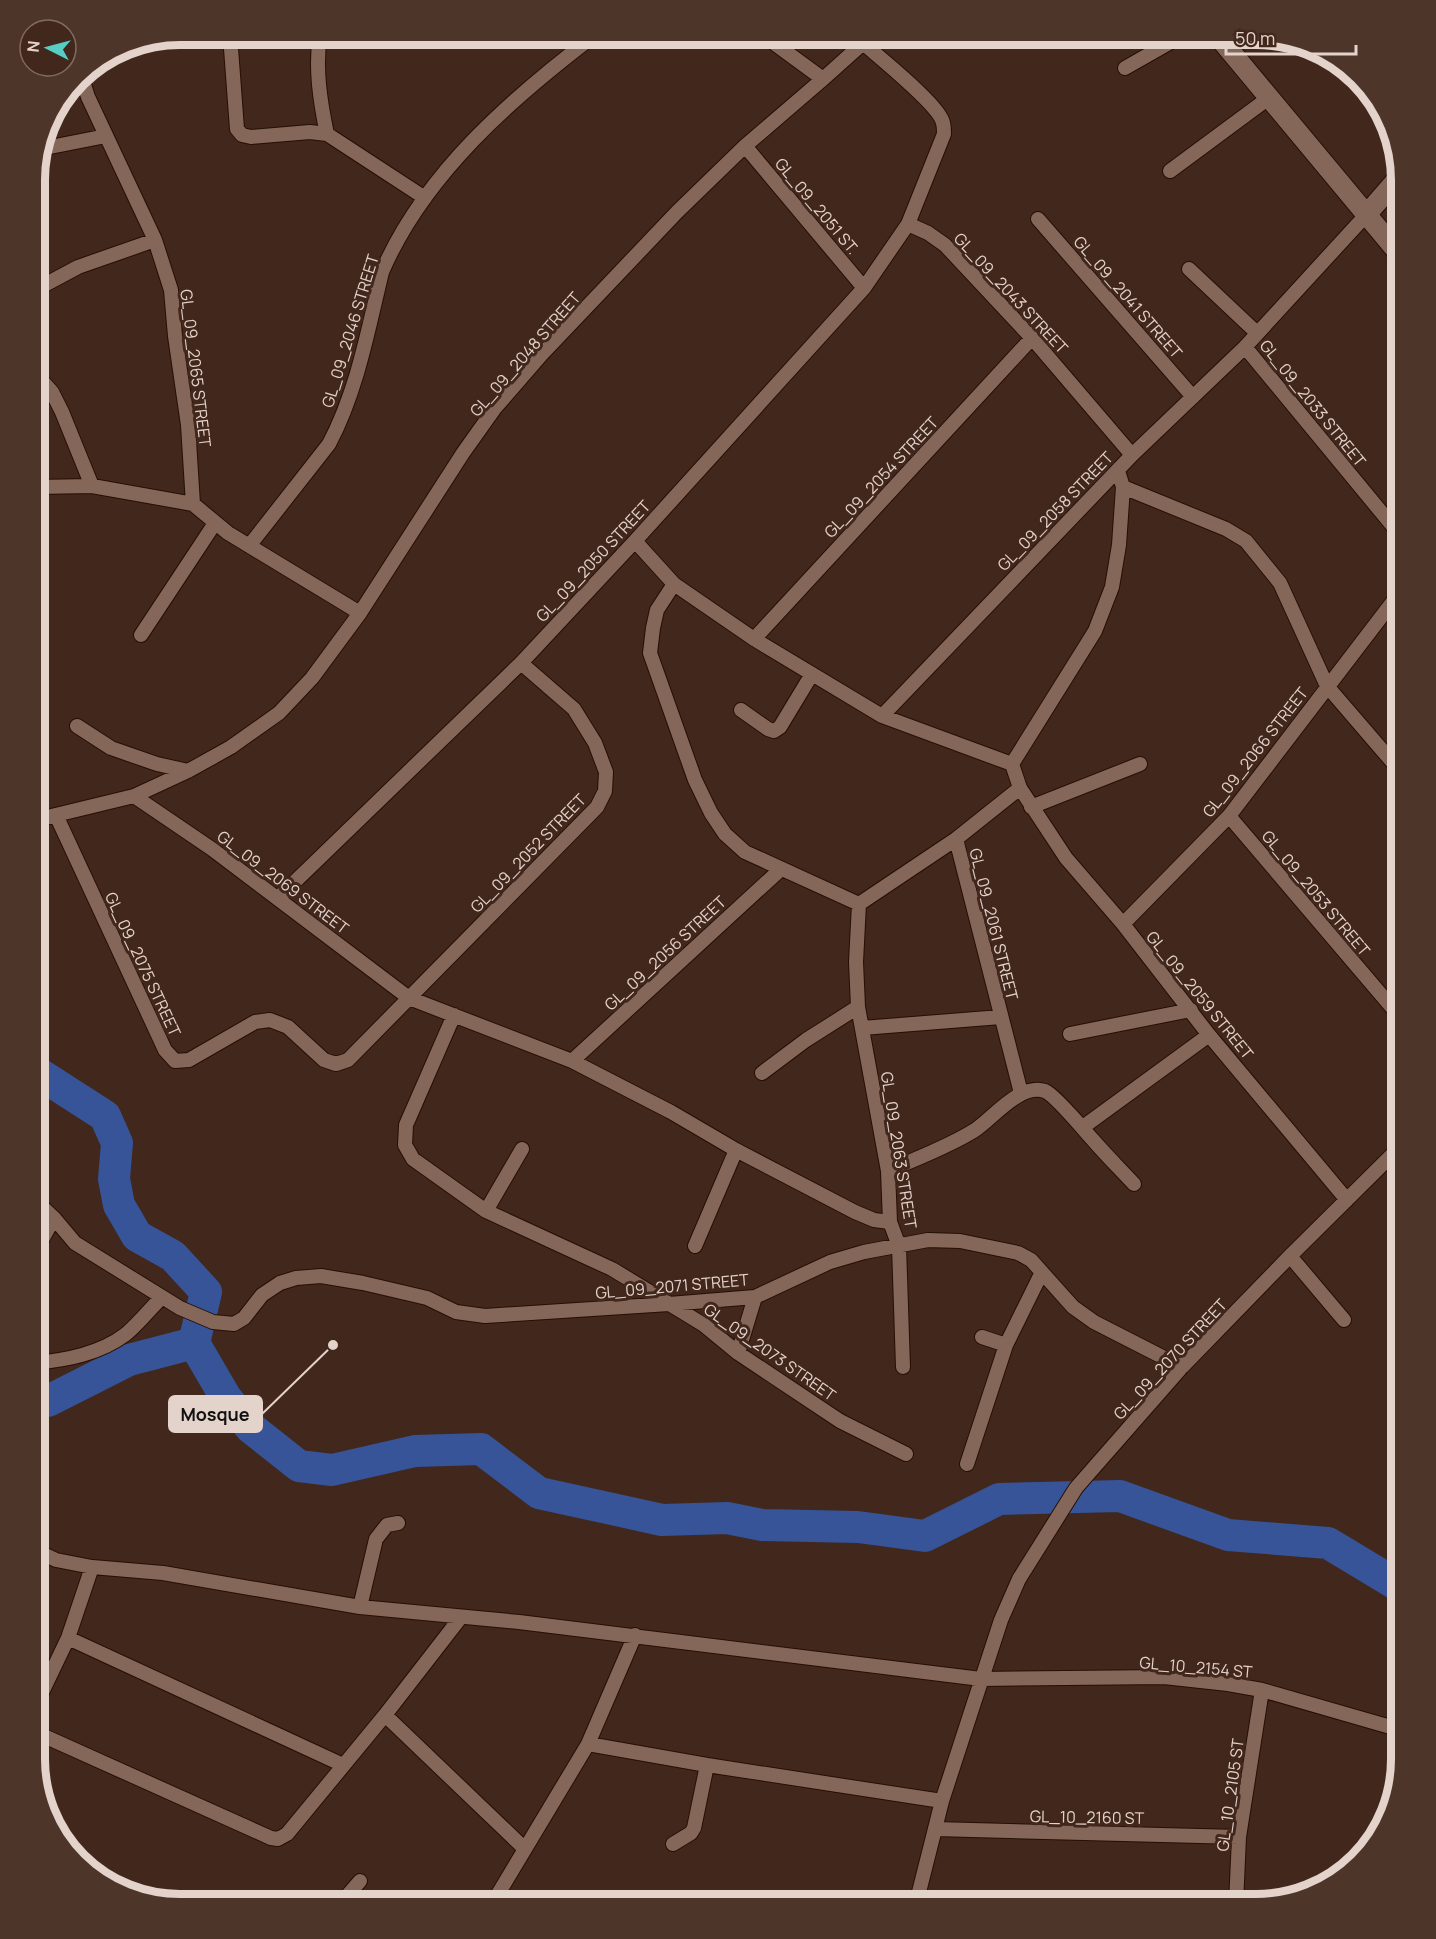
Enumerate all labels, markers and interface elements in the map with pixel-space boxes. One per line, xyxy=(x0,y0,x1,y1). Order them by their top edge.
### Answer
north arrow xyxy=(18,18,78,78)
scale bar xyxy=(1226,18,1356,56)
text: 50 m xyxy=(1235,26,1275,50)
text: N xyxy=(22,40,45,53)
street label: GL_09_2051 ST. xyxy=(770,153,864,259)
street label: GL_09_2043 STREET xyxy=(949,228,1073,359)
street label: GL_09_2041 STREET xyxy=(1069,231,1188,363)
street label: GL_09_2046 STREET xyxy=(316,251,384,410)
street label: GL_09_2048 STREET xyxy=(465,287,586,421)
street label: GL_09_2065 STREET xyxy=(175,288,217,449)
street label: GL_09_2033 STREET xyxy=(1255,335,1371,471)
street label: GL_09_2054 STREET xyxy=(819,411,943,542)
street label: GL_09_2058 STREET xyxy=(992,446,1118,576)
street label: GL_09_2050 STREET xyxy=(531,495,655,627)
street label: GL_09_2066 STREET xyxy=(1197,682,1313,822)
street label: GL_09_2052 STREET xyxy=(465,788,591,917)
street label: GL_09_2069 STREET xyxy=(213,825,354,939)
street label: GL_09_2053 STREET xyxy=(1257,826,1375,961)
street label: GL_09_2061 STREET xyxy=(965,846,1024,1003)
street label: GL_09_2075 STREET xyxy=(100,888,186,1040)
street label: GL_09_2056 STREET xyxy=(599,891,731,1015)
street label: GL_09_2059 STREET xyxy=(1141,926,1259,1064)
street label: GL_09_2063 STREET xyxy=(876,1070,922,1230)
street label: GL_09_2071 STREET xyxy=(594,1268,750,1304)
street label: GL_09_2070 STREET xyxy=(1108,1294,1232,1424)
street label: GL_09_2073 STREET xyxy=(700,1298,841,1406)
callout: Mosque xyxy=(169,1396,262,1432)
text: Mosque xyxy=(180,1402,250,1426)
street label: GL_10_2154 ST xyxy=(1139,1651,1254,1683)
street label: GL_10_2105 ST xyxy=(1211,1737,1249,1853)
street label: GL_10_2160 ST xyxy=(1030,1805,1145,1829)

